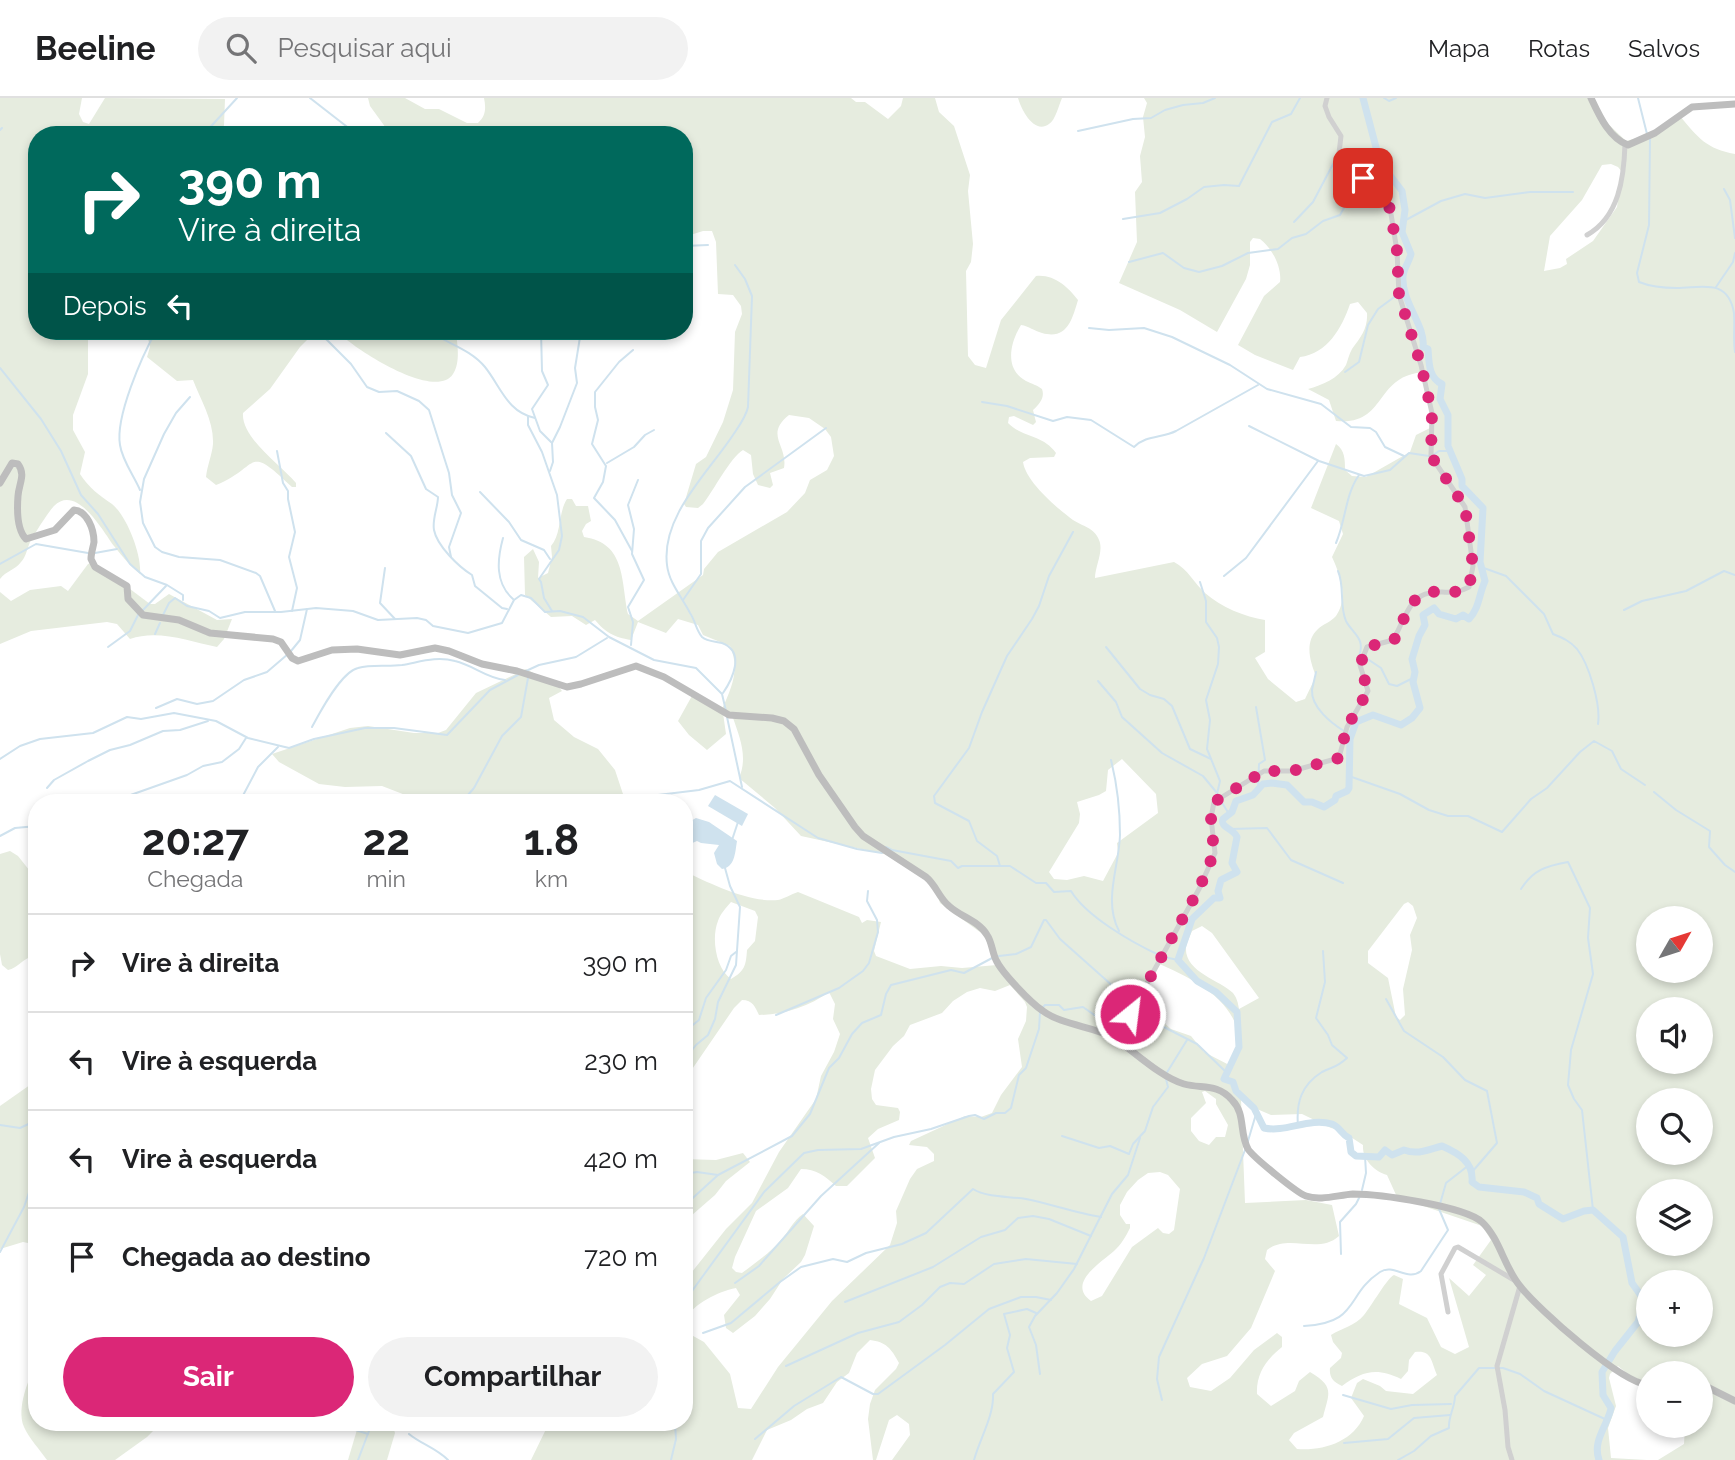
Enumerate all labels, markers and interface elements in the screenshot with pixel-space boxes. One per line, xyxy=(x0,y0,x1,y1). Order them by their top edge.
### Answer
search box xyxy=(198,17,688,80)
text: Beeline xyxy=(35,29,156,68)
icon: search xyxy=(222,29,260,67)
text: Pesquisar aqui xyxy=(278,33,452,63)
text: Mapa xyxy=(1428,34,1490,63)
text: Rotas xyxy=(1528,34,1590,63)
text: Salvos xyxy=(1628,34,1700,63)
pin xyxy=(1333,148,1393,208)
text: 390 m xyxy=(178,152,322,209)
icon: right xyxy=(63,154,154,245)
icon: arrive xyxy=(1344,159,1382,197)
text: Vire à direita xyxy=(178,211,361,248)
icon: left xyxy=(161,287,199,325)
text: Depois xyxy=(63,291,147,321)
text: 20:27 xyxy=(142,816,249,865)
text: 22 xyxy=(363,816,410,865)
text: 1.8 xyxy=(524,816,579,865)
text: Chegada xyxy=(147,865,243,892)
text: min xyxy=(366,865,406,892)
text: km xyxy=(535,865,568,892)
north arrow xyxy=(1636,906,1713,984)
map controls xyxy=(1636,906,1713,1438)
icon: right xyxy=(63,944,101,982)
text: Vire à direita xyxy=(122,948,279,978)
text: 390 m xyxy=(582,948,658,978)
position arrow xyxy=(1093,977,1167,1051)
button: sound xyxy=(1636,997,1713,1074)
icon: left xyxy=(63,1042,101,1080)
text: Vire à esquerda xyxy=(122,1046,317,1076)
text: 230 m xyxy=(584,1046,658,1076)
button: search xyxy=(1636,1088,1713,1165)
icon: left xyxy=(63,1140,101,1178)
text: Vire à esquerda xyxy=(122,1144,317,1174)
text: 420 m xyxy=(584,1144,658,1174)
button: layers xyxy=(1636,1179,1713,1256)
icon: arrive xyxy=(63,1238,101,1276)
text: Chegada ao destino xyxy=(122,1242,371,1272)
text: 720 m xyxy=(584,1242,658,1272)
button: + xyxy=(1636,1270,1713,1347)
button: Sair xyxy=(63,1337,354,1417)
button: Compartilhar xyxy=(368,1337,658,1417)
button: − xyxy=(1636,1361,1713,1438)

